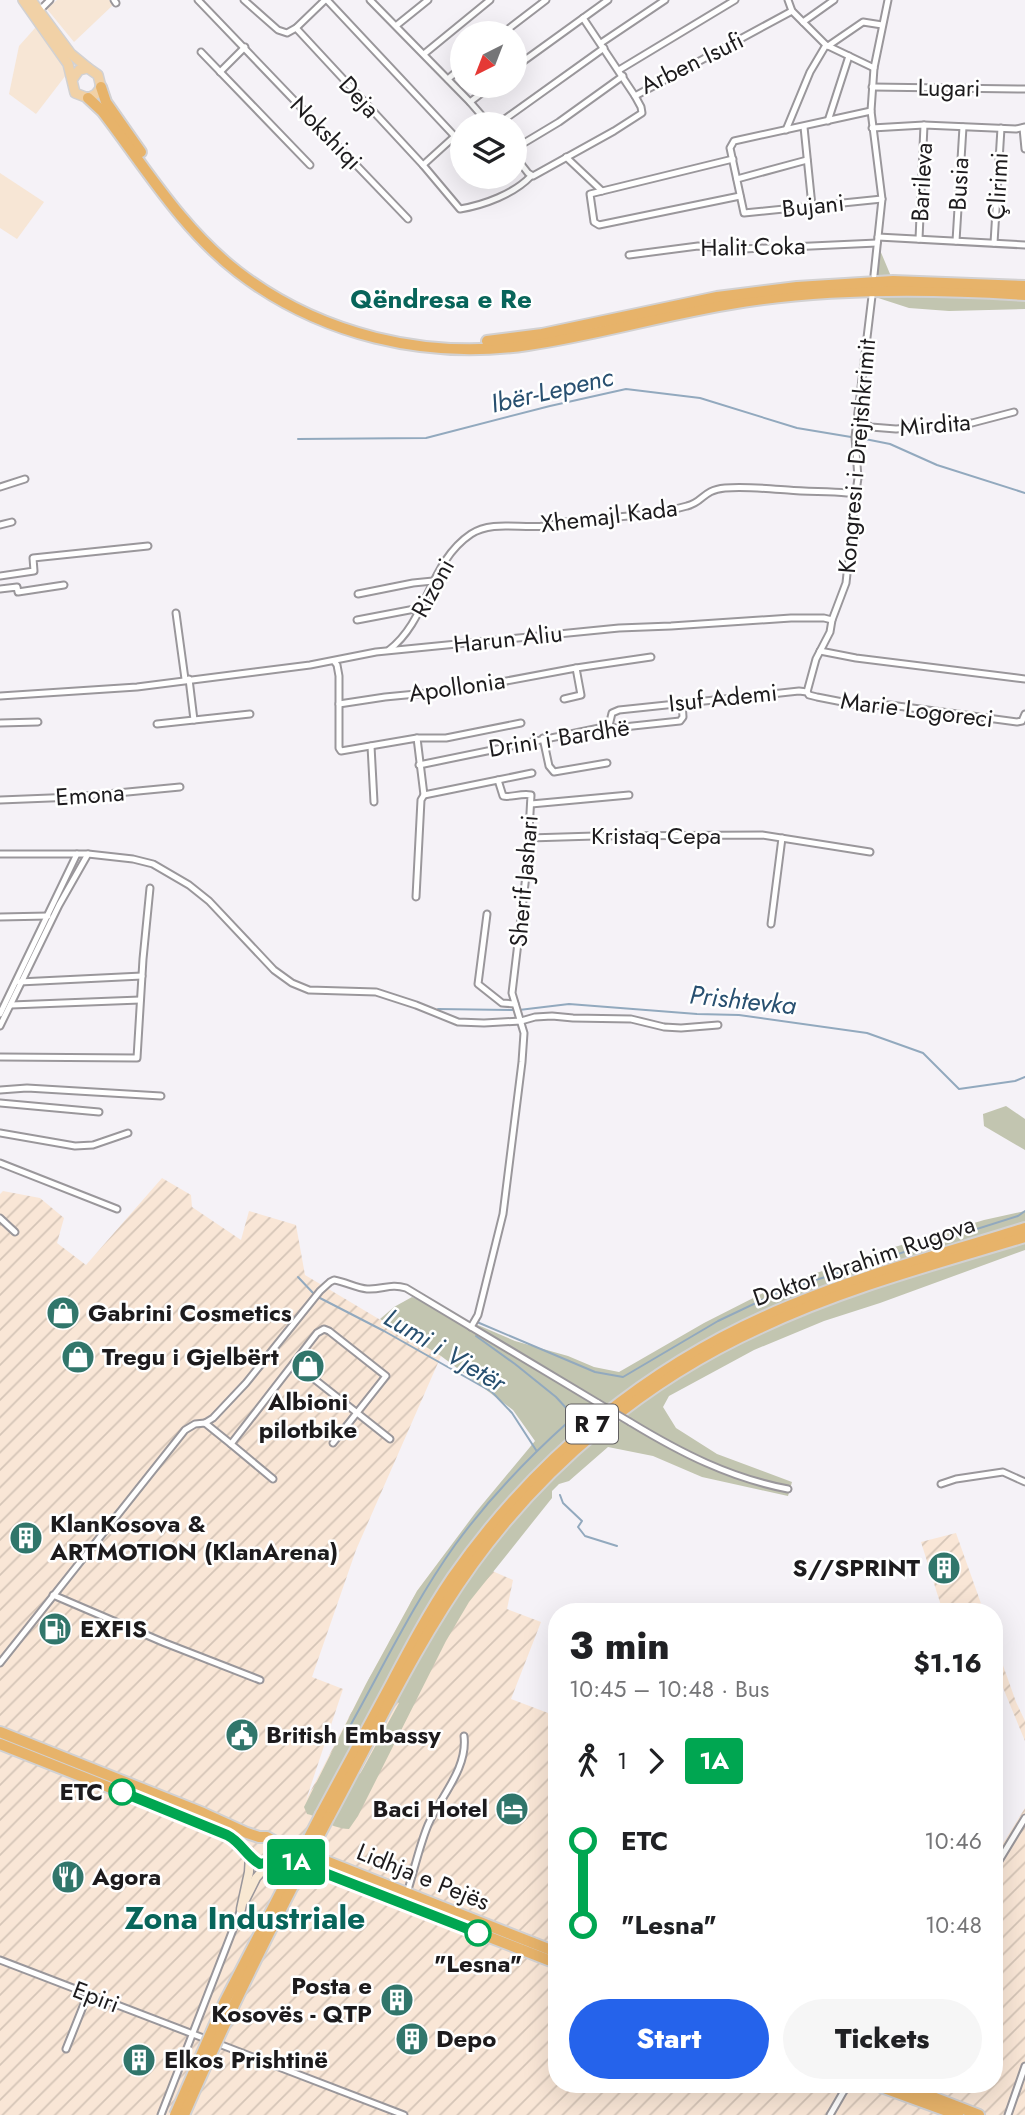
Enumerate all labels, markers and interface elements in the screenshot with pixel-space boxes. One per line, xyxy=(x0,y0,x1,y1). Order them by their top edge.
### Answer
north arrow xyxy=(450,21,527,98)
map controls xyxy=(450,21,527,189)
street label: Arben Isufi xyxy=(634,22,749,103)
street label: Deja xyxy=(331,68,388,126)
street label: Lugari xyxy=(917,69,981,106)
street label: Nokshiqi xyxy=(282,88,370,177)
button: layers xyxy=(450,112,527,189)
street label: Barileva xyxy=(902,142,941,222)
street label: Çlirimi xyxy=(978,151,1017,221)
street label: Busia xyxy=(940,156,977,212)
street label: Bujani xyxy=(780,185,846,226)
street label: Halit Coka xyxy=(700,228,806,265)
district label: Qëndresa e Re xyxy=(350,280,532,318)
street label: Kongresi i Drejtshkrimit xyxy=(829,337,884,575)
water label: Ibër-Lepenc xyxy=(487,357,618,423)
street label: Mirdita xyxy=(898,404,972,445)
street label: Xhemajl Kada xyxy=(539,490,679,541)
street label: Rizoni xyxy=(402,552,463,623)
street label: Harun Aliu xyxy=(452,615,564,662)
street label: Apollonia xyxy=(406,662,507,711)
street label: Isuf Ademi xyxy=(667,674,779,721)
street label: Marie Logoreci xyxy=(839,683,995,736)
street label: Drini i Bardhë xyxy=(486,709,632,766)
street label: Emona xyxy=(54,775,126,814)
street label: Sherif Jashari xyxy=(500,814,547,948)
street label: Kristaq Cepa xyxy=(591,818,721,853)
water label: Prishtevka xyxy=(688,976,799,1025)
street label: Doktor Ibrahim Rugova xyxy=(748,1206,980,1315)
shop icon: Gabrini Cosmetics xyxy=(44,1294,82,1332)
place label: Gabrini Cosmetics xyxy=(88,1295,292,1330)
water label: Lumi i Vjetër xyxy=(377,1299,514,1402)
shop icon: Tregu i Gjelbërt xyxy=(59,1338,97,1376)
place label: Tregu i Gjelbërt xyxy=(102,1339,279,1374)
shop icon: Albioni pilotbike xyxy=(289,1347,327,1385)
place label: Albioni pilotbike xyxy=(259,1384,357,1447)
road number: R 7 xyxy=(566,1404,618,1443)
place label: KlanKosova & ARTMOTION (KlanArena) xyxy=(49,1506,338,1569)
building icon: KlanKosova & ARTMOTION (KlanArena) xyxy=(7,1519,45,1557)
building icon: S//SPRINT xyxy=(925,1549,963,1587)
place label: S//SPRINT xyxy=(793,1550,921,1585)
fuel station icon: EXFIS xyxy=(36,1610,74,1648)
place label: EXFIS xyxy=(80,1611,147,1646)
text: 3 min xyxy=(569,1618,670,1673)
text: $1.16 xyxy=(914,1644,982,1682)
text: 10:45 – 10:48 · Bus xyxy=(569,1672,769,1706)
public building icon: British Embassy xyxy=(223,1716,261,1754)
place label: British Embassy xyxy=(266,1717,441,1752)
icon: walk xyxy=(569,1742,607,1780)
icon: forward xyxy=(637,1742,675,1780)
text: 1A xyxy=(699,1743,729,1778)
text: 1 xyxy=(617,1744,627,1778)
place label: ETC xyxy=(59,1774,103,1809)
marker: ETC xyxy=(109,1779,135,1805)
hotel icon: Baci Hotel xyxy=(493,1790,531,1828)
place label: Baci Hotel xyxy=(373,1791,488,1826)
text: ETC xyxy=(621,1822,668,1860)
text: 10:46 xyxy=(924,1824,982,1858)
street label: Lidhja e Pejës xyxy=(352,1834,495,1919)
line badge: 1A xyxy=(264,1839,328,1885)
text: 1A xyxy=(281,1844,311,1879)
restaurant icon: Agora xyxy=(49,1858,87,1896)
place label: Agora xyxy=(91,1859,161,1894)
district label: Zona Industriale xyxy=(125,1895,365,1941)
text: "Lesna" xyxy=(621,1906,717,1944)
text: 10:48 xyxy=(925,1908,982,1942)
marker: "Lesna" xyxy=(465,1920,491,1946)
place label: "Lesna" xyxy=(434,1946,522,1981)
place label: Posta e Kosovës - QTP xyxy=(211,1968,372,2031)
street label: Epiri xyxy=(68,1972,125,2021)
building icon: Posta e Kosovës - QTP xyxy=(378,1981,416,2019)
button: Start xyxy=(569,1999,769,2079)
button: Tickets xyxy=(783,1999,982,2079)
building icon: Depo xyxy=(393,2020,431,2058)
place label: Depo xyxy=(436,2021,496,2056)
building icon: Elkos Prishtinë xyxy=(120,2041,158,2079)
place label: Elkos Prishtinë xyxy=(164,2042,328,2077)

